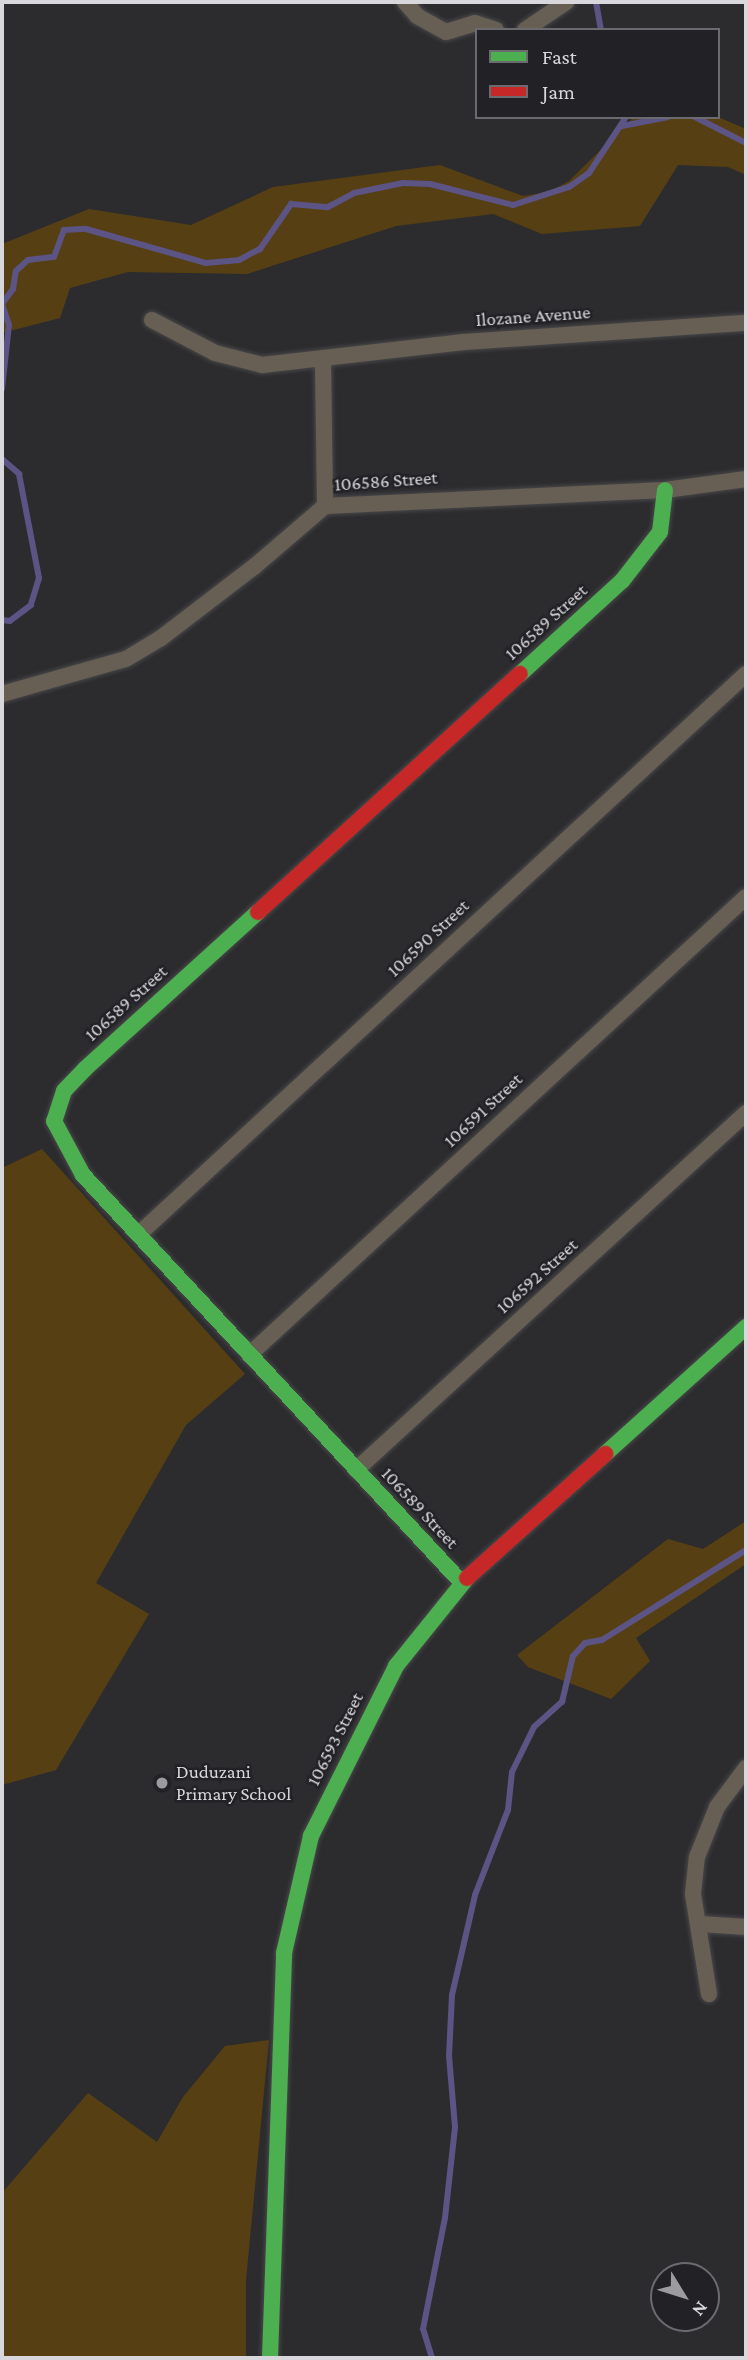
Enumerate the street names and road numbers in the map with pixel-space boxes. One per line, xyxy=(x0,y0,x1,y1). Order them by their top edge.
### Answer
street label: Ilozane Avenue xyxy=(475,301,591,331)
street label: 106586 Street xyxy=(334,466,438,496)
street label: 106589 Street xyxy=(500,579,592,665)
street label: 106590 Street xyxy=(382,894,474,982)
street label: 106589 Street xyxy=(80,960,172,1046)
street label: 106591 Street xyxy=(439,1068,527,1152)
street label: 106592 Street xyxy=(492,1234,582,1318)
street label: 106589 Street xyxy=(376,1463,464,1553)
street label: 106593 Street xyxy=(302,1689,368,1789)

